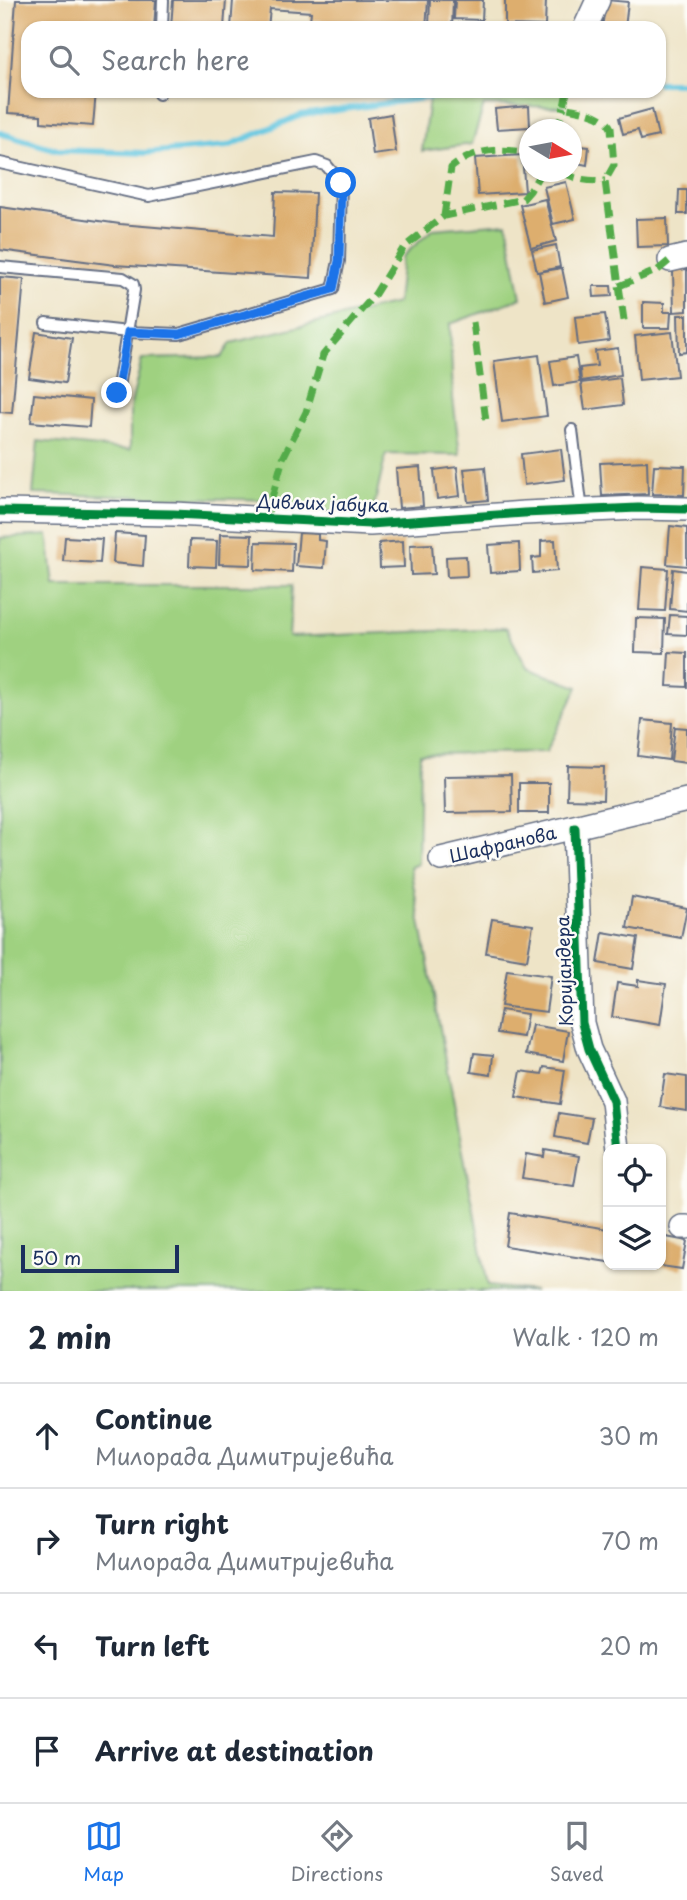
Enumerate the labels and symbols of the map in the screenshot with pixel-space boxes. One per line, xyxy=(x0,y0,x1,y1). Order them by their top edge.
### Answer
north arrow xyxy=(519,119,582,182)
route start xyxy=(325,167,356,198)
route end xyxy=(101,377,132,408)
street label: Дивљих јабука xyxy=(256,487,390,518)
street label: Шафранова xyxy=(447,818,560,869)
street label: Коријандера xyxy=(548,914,579,1027)
scale bar xyxy=(21,1242,178,1274)

